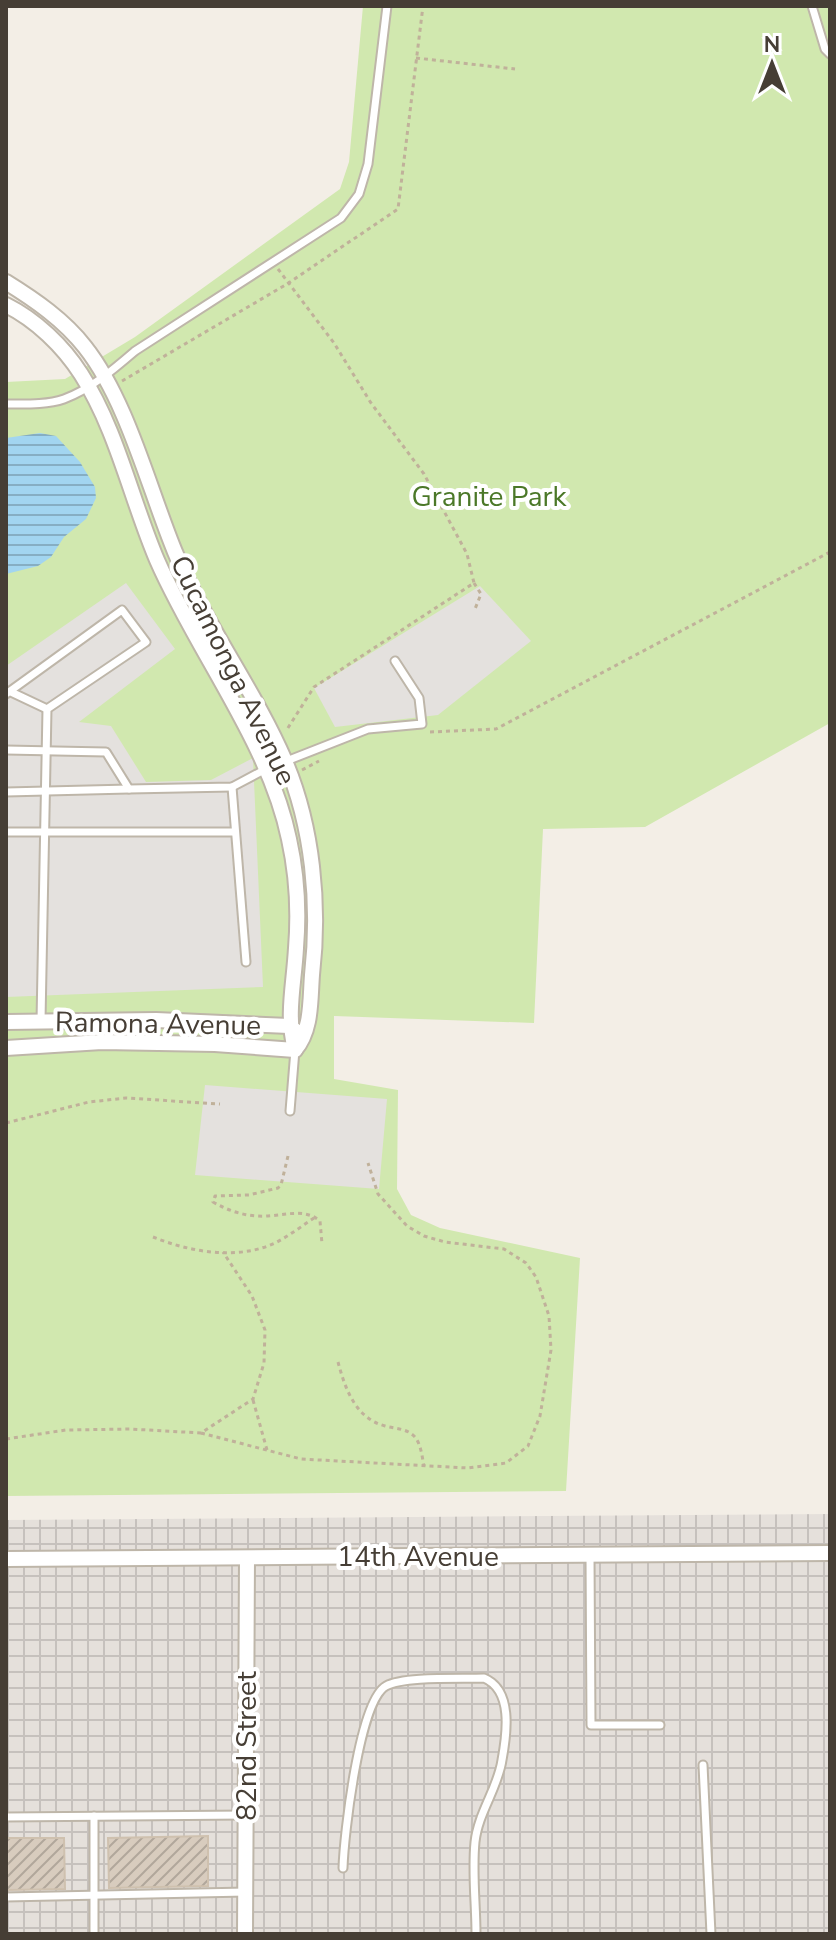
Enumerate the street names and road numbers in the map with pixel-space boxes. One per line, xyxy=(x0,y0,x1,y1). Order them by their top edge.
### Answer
street label: Cucamonga Avenue xyxy=(161,549,305,792)
street label: Ramona Avenue xyxy=(55,1003,261,1045)
street label: 14th Avenue xyxy=(337,1538,499,1576)
street label: 82nd Street xyxy=(228,1671,266,1821)

